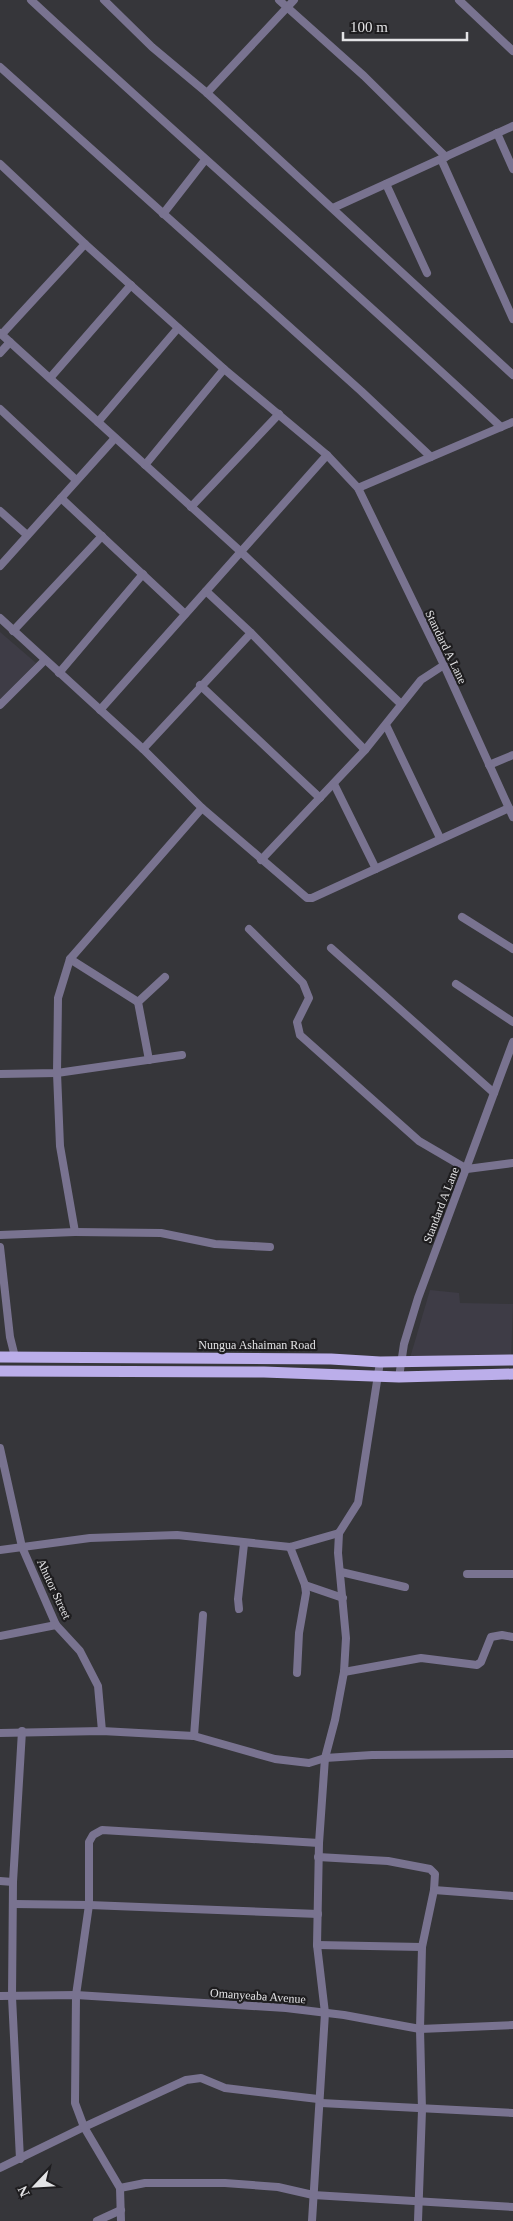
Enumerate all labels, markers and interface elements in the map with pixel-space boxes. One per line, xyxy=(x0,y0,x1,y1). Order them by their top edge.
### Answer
scale bar xyxy=(343,10,467,42)
text: 100 m xyxy=(350,19,388,35)
street label: Standard A Lane xyxy=(422,608,470,686)
street label: Standard A Lane xyxy=(420,1165,462,1245)
street label: Nungua Ashaiman Road xyxy=(198,1338,316,1352)
street label: Ahutor Street xyxy=(34,1557,74,1622)
street label: Omanyeaba Avenue xyxy=(210,1986,306,2006)
north arrow xyxy=(10,2161,60,2211)
text: N xyxy=(15,2184,33,2199)

